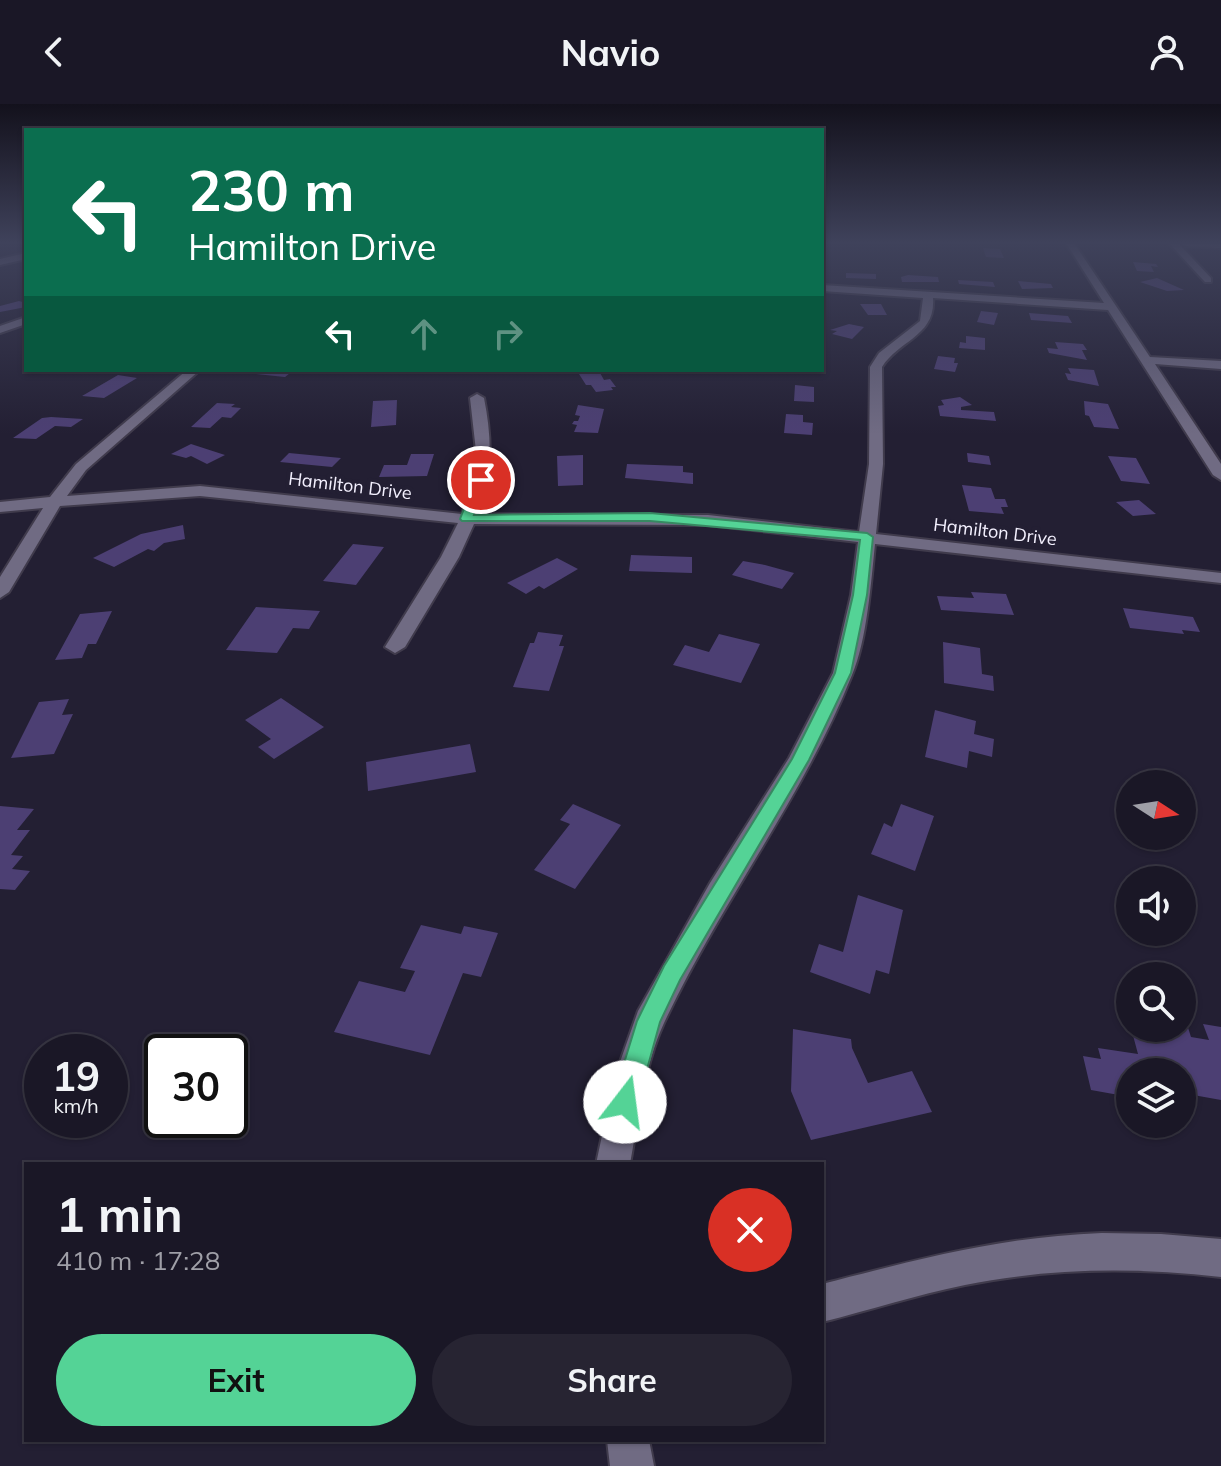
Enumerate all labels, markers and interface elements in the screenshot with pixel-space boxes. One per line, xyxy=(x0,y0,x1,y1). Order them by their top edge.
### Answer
icon: back xyxy=(32,30,76,74)
text: Navio xyxy=(561,30,660,75)
icon: person xyxy=(1145,30,1189,74)
text: 230 m xyxy=(188,155,355,225)
icon: left xyxy=(56,160,160,264)
text: Hamilton Drive xyxy=(188,224,436,269)
icon: left xyxy=(318,312,362,356)
icon: ahead xyxy=(402,312,446,356)
icon: right xyxy=(486,312,530,356)
pin xyxy=(447,446,515,514)
icon: arrive xyxy=(459,458,503,502)
street label: Hamilton Drive xyxy=(287,467,413,504)
street label: Hamilton Drive xyxy=(932,513,1058,550)
north arrow xyxy=(1116,770,1196,850)
map controls xyxy=(1116,770,1196,1138)
button: sound xyxy=(1116,866,1196,946)
button: search xyxy=(1116,962,1196,1042)
speed limit sign: 30 xyxy=(144,1034,248,1138)
text: 19 xyxy=(52,1051,100,1101)
button: layers xyxy=(1116,1058,1196,1138)
position arrow xyxy=(583,1060,667,1144)
text: km/h xyxy=(53,1093,99,1118)
text: 1 min xyxy=(56,1184,183,1244)
button: close xyxy=(708,1188,792,1272)
text: 410 m · 17:28 xyxy=(56,1244,220,1277)
button: Exit xyxy=(56,1334,416,1426)
button: Share xyxy=(432,1334,792,1426)

